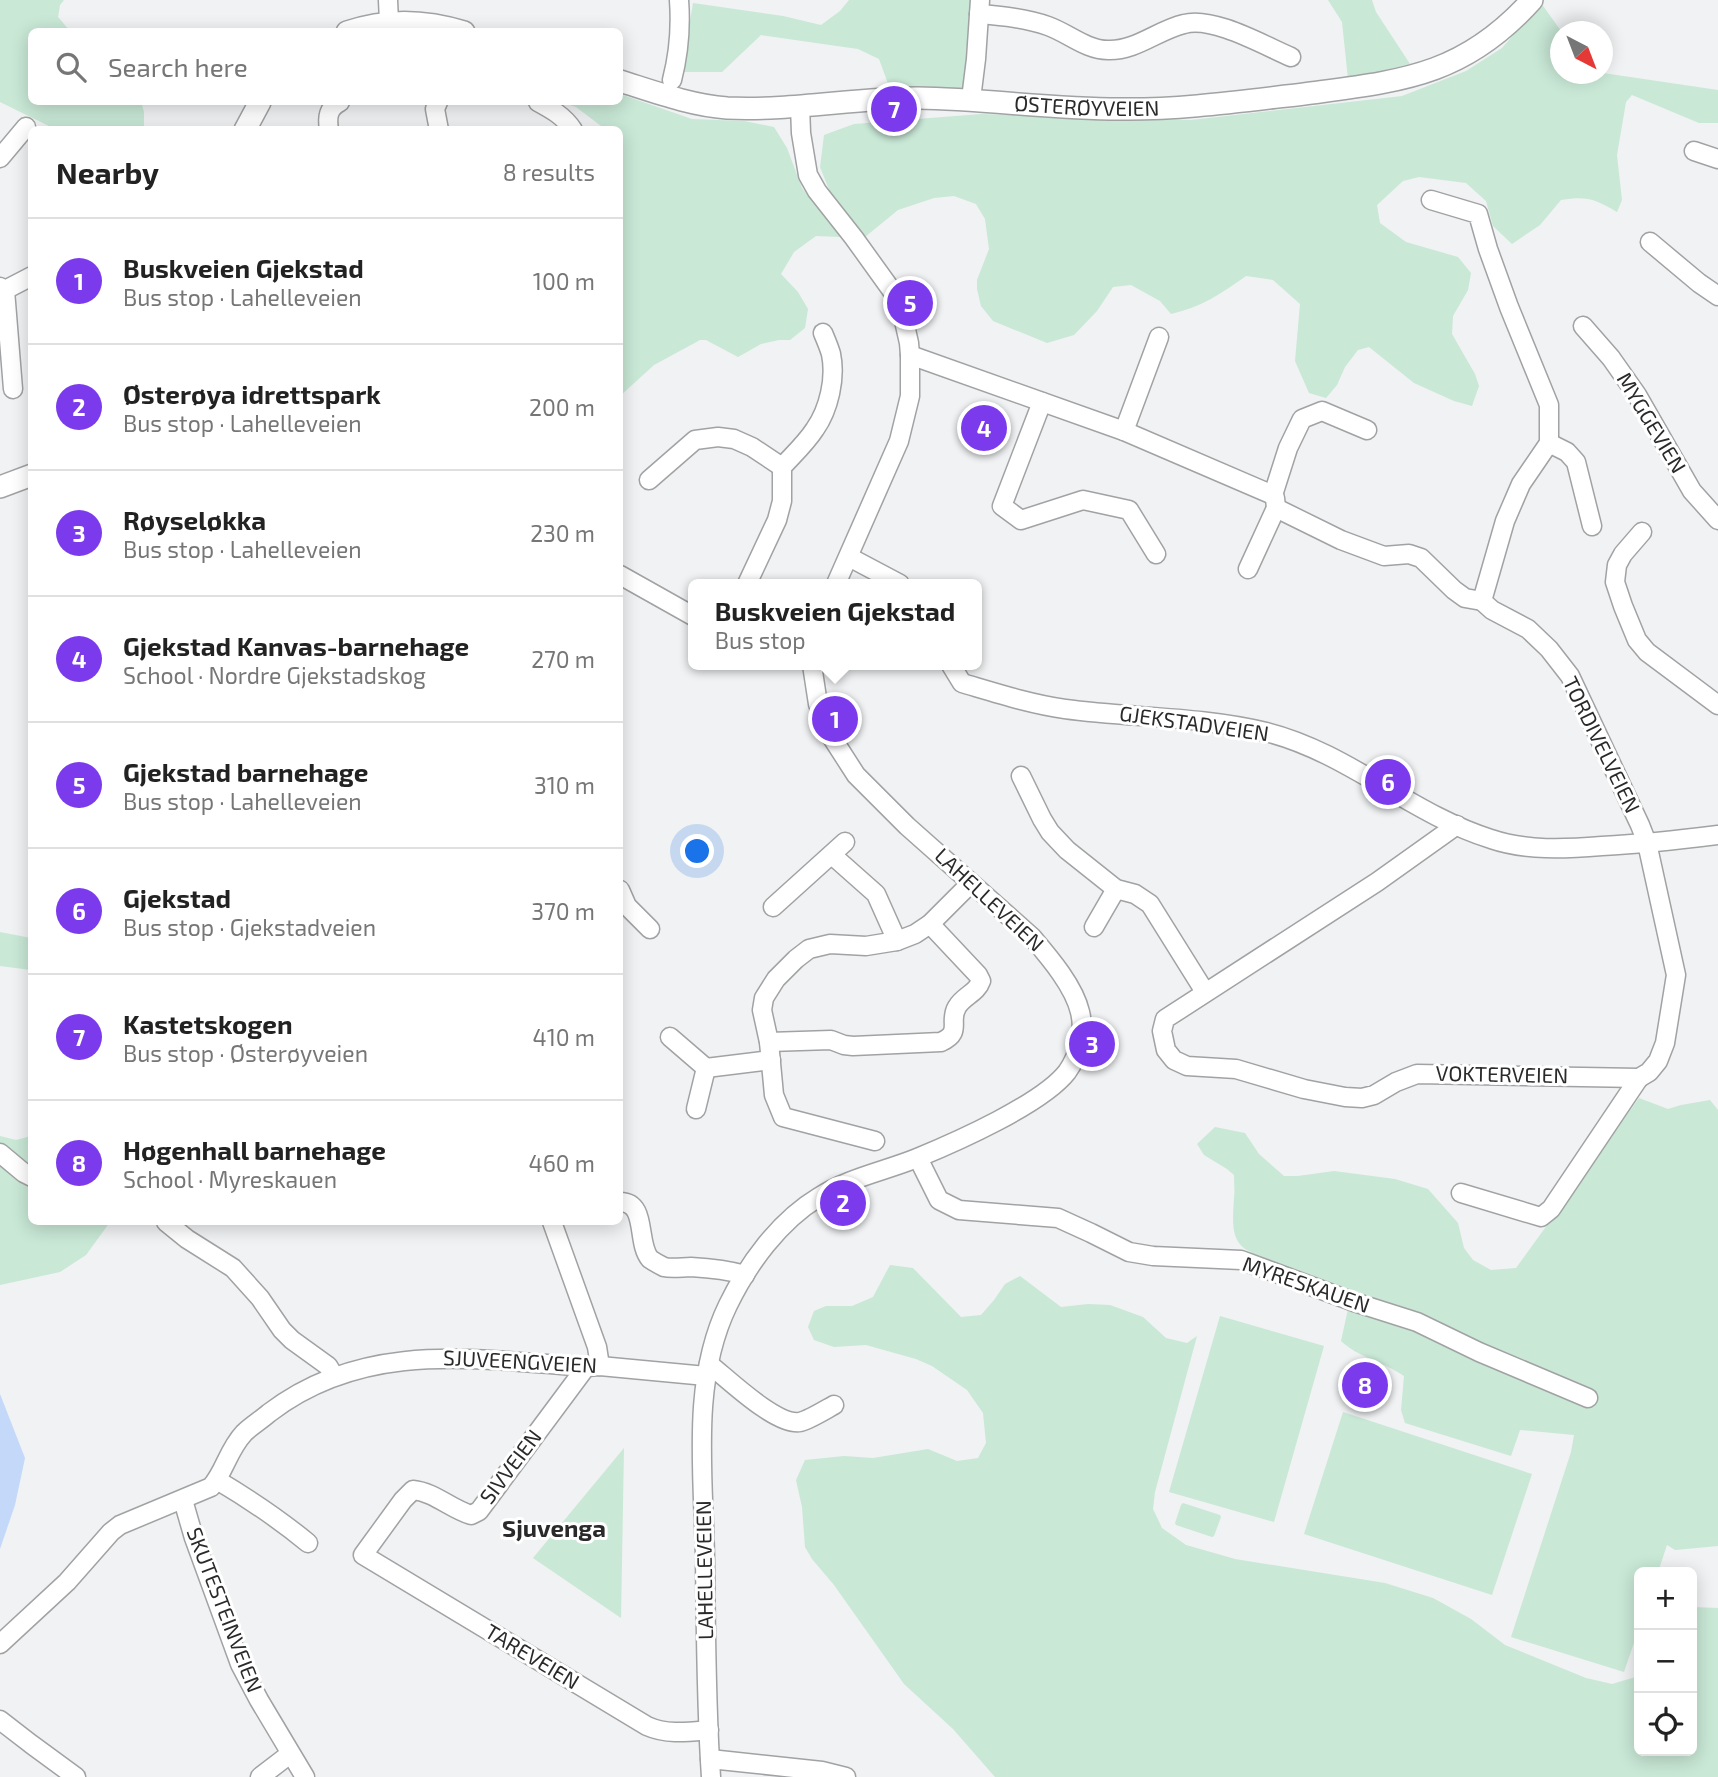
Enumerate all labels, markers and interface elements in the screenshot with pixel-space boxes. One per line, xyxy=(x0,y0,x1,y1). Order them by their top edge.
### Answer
north arrow xyxy=(1550,21,1613,84)
search box xyxy=(28,28,623,105)
icon: search xyxy=(52,48,90,86)
text: Search here xyxy=(108,51,248,82)
pin: 7 xyxy=(871,83,917,135)
street label: ØSTERØYVEIEN xyxy=(1013,90,1160,120)
text: Nearby xyxy=(56,154,159,190)
text: 8 results xyxy=(503,158,595,186)
text: Buskveien Gjekstad xyxy=(123,252,364,283)
text: 1 xyxy=(74,267,84,295)
text: 100 m xyxy=(533,267,595,295)
pin: 5 xyxy=(887,277,933,329)
text: Bus stop · Lahelleveien xyxy=(123,283,362,311)
street label: MYGGEVIEN xyxy=(1612,367,1692,477)
text: Østerøya idrettspark xyxy=(123,378,381,409)
text: 2 xyxy=(72,393,86,421)
text: 200 m xyxy=(529,393,595,421)
pin: 4 xyxy=(961,402,1007,454)
text: Bus stop · Lahelleveien xyxy=(123,409,362,437)
text: Røyseløkka xyxy=(123,504,266,535)
text: 3 xyxy=(72,519,86,547)
text: 230 m xyxy=(530,519,595,547)
text: Bus stop · Lahelleveien xyxy=(123,535,362,563)
popup xyxy=(688,579,982,670)
text: Buskveien Gjekstad xyxy=(715,595,955,626)
text: Bus stop xyxy=(715,626,806,654)
text: Gjekstad Kanvas-barnehage xyxy=(123,630,469,661)
text: 4 xyxy=(72,645,86,673)
text: 270 m xyxy=(531,645,595,673)
text: School · Nordre Gjekstadskog xyxy=(123,661,426,689)
street label: TORDIVELVEIEN xyxy=(1559,672,1646,817)
pin: 1 xyxy=(812,693,858,745)
street label: GJEKSTADVEIEN xyxy=(1118,700,1271,745)
text: Gjekstad barnehage xyxy=(123,756,368,787)
pin: 6 xyxy=(1365,756,1411,808)
text: 5 xyxy=(73,771,85,799)
text: 310 m xyxy=(534,771,595,799)
text: Bus stop · Lahelleveien xyxy=(123,787,362,815)
your location xyxy=(680,834,714,868)
street label: LAHELLEVEIEN xyxy=(930,842,1050,956)
text: Gjekstad xyxy=(123,882,231,913)
text: 6 xyxy=(72,897,86,925)
text: 370 m xyxy=(531,897,595,925)
text: Bus stop · Gjekstadveien xyxy=(123,913,376,941)
text: Kastetskogen xyxy=(123,1008,293,1039)
pin: 3 xyxy=(1069,1018,1115,1070)
text: 7 xyxy=(73,1023,85,1051)
text: 410 m xyxy=(533,1023,595,1051)
text: Bus stop · Østerøyveien xyxy=(123,1039,368,1067)
street label: VOKTERVEIEN xyxy=(1436,1060,1569,1087)
text: Høgenhall barnehage xyxy=(123,1134,386,1165)
text: 8 xyxy=(72,1149,86,1177)
text: 460 m xyxy=(529,1149,595,1177)
text: School · Myreskauen xyxy=(123,1165,337,1193)
pin: 2 xyxy=(820,1177,866,1229)
street label: MYRESKAUEN xyxy=(1240,1250,1373,1317)
street label: SJUVEENGVEIEN xyxy=(443,1344,598,1377)
pin: 8 xyxy=(1342,1359,1388,1411)
street label: SIVVEIEN xyxy=(474,1424,546,1508)
street label: LAHELLEVEIEN xyxy=(690,1500,717,1640)
district label: Sjuvenga xyxy=(502,1513,606,1542)
street label: SKUTESTEINVEIEN xyxy=(182,1523,268,1696)
map controls xyxy=(1634,1567,1697,1756)
button: + xyxy=(1634,1567,1697,1630)
street label: TAREVEIEN xyxy=(481,1618,584,1694)
button: − xyxy=(1634,1630,1697,1693)
button: locate xyxy=(1634,1693,1697,1756)

